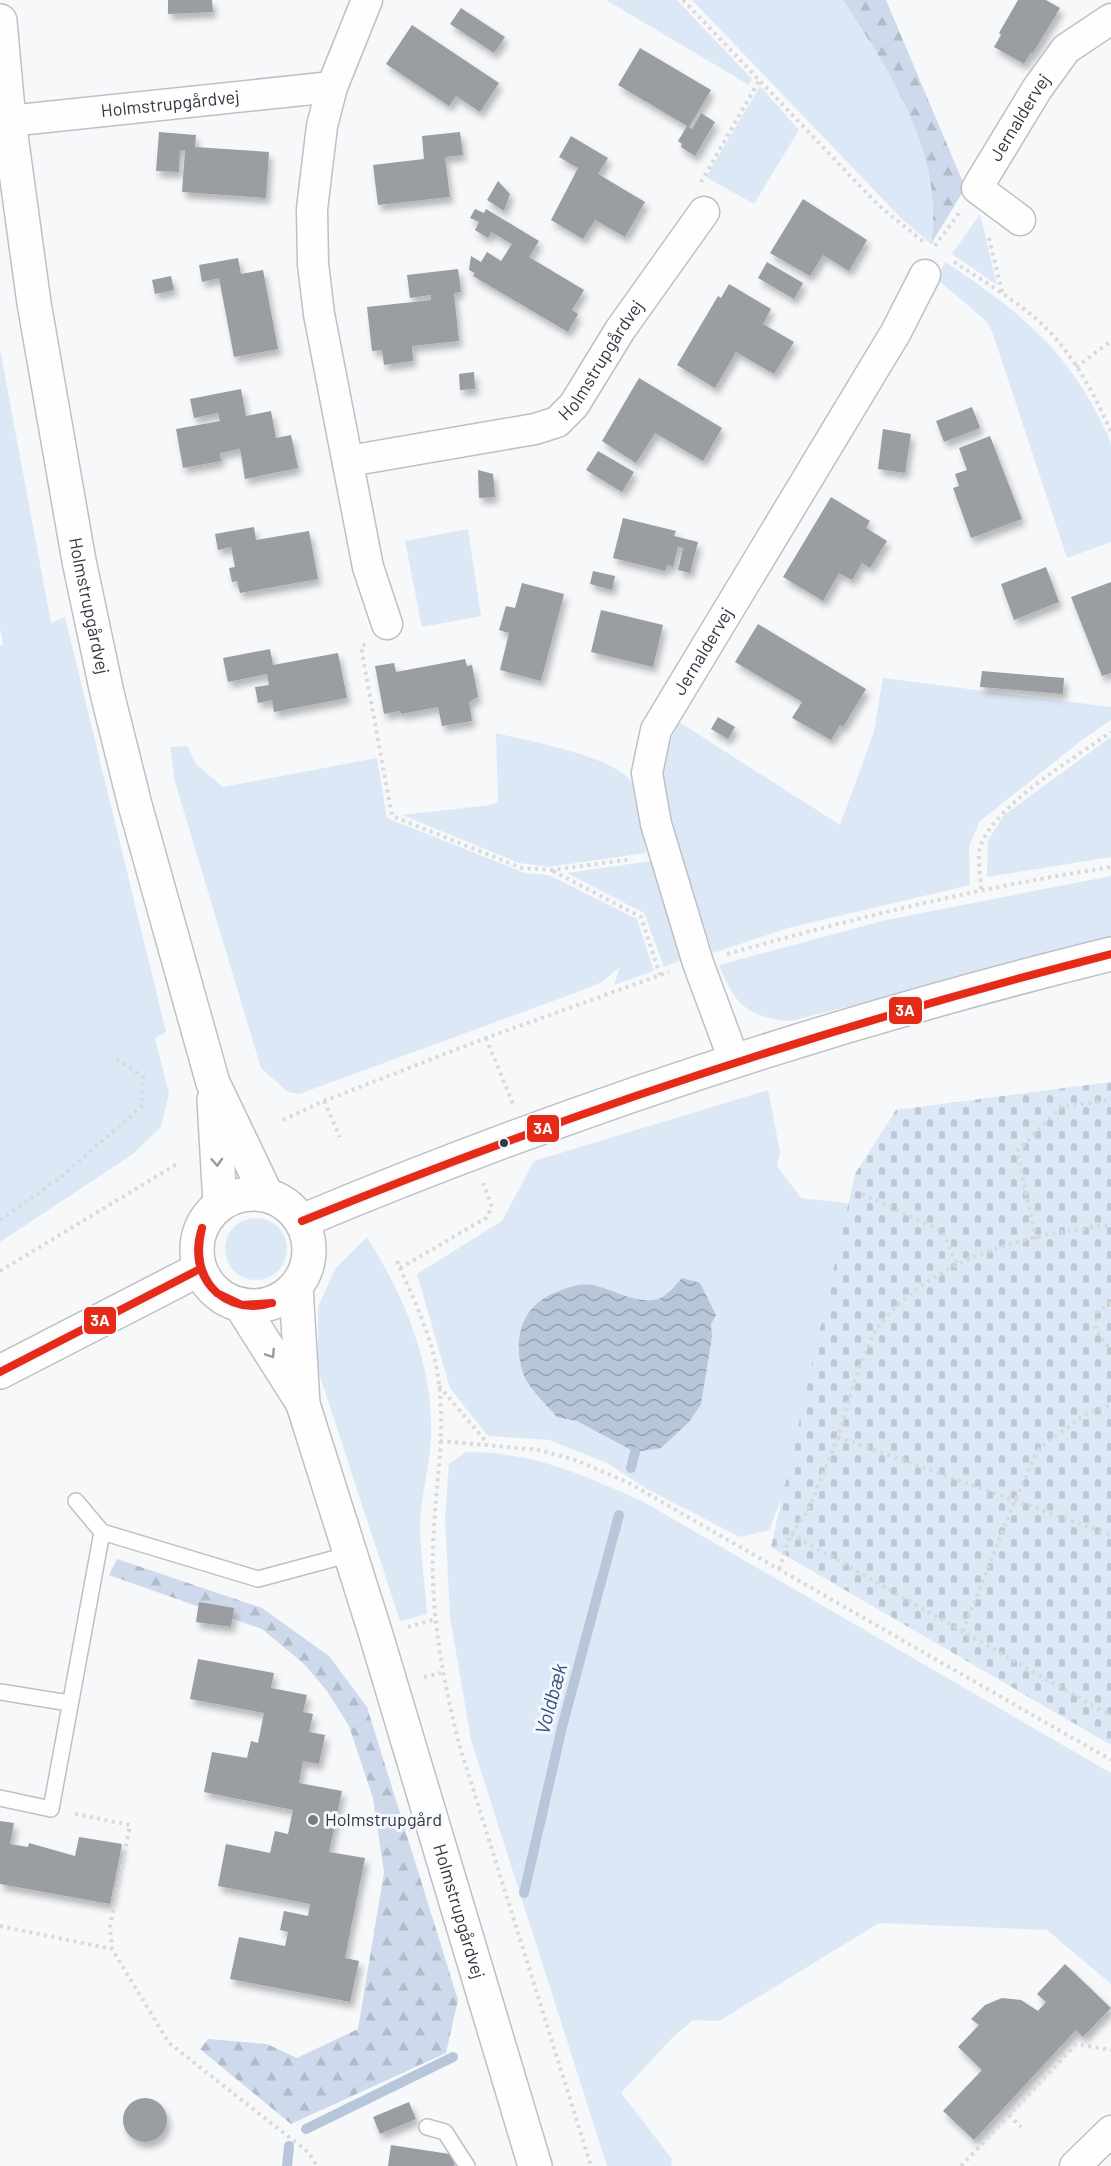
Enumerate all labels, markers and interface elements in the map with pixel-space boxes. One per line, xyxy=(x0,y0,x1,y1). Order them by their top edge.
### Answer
street label: Jernaldervej xyxy=(984,69,1054,165)
street label: Holmstrupgårdvej xyxy=(100,85,240,121)
street label: Holmstrupgårdvej xyxy=(553,295,648,424)
street label: Holmstrupgårdvej xyxy=(65,536,115,676)
street label: Jernaldervej xyxy=(668,603,737,699)
line badge: 3A xyxy=(888,996,923,1025)
text: 3A xyxy=(895,1000,915,1019)
line badge: 3A xyxy=(526,1114,560,1143)
text: 3A xyxy=(533,1118,553,1137)
unlabelled marker xyxy=(498,1137,510,1149)
one-way arrow xyxy=(211,1158,224,1167)
line badge: 3A xyxy=(83,1306,117,1335)
text: 3A xyxy=(90,1310,110,1329)
one-way arrow xyxy=(264,1348,276,1358)
water label: Voldbæk xyxy=(529,1660,571,1737)
place label: Holmstrupgård xyxy=(325,1808,442,1830)
marker: Holmstrupgård xyxy=(306,1813,320,1827)
street label: Holmstrupgårdvej xyxy=(429,1841,490,1981)

